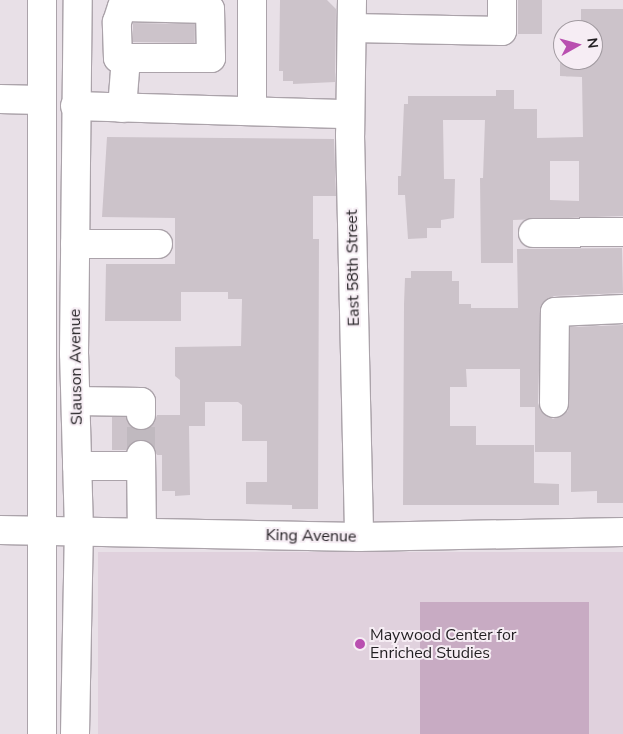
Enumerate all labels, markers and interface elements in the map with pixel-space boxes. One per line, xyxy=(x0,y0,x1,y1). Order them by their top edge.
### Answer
north arrow xyxy=(553,20,603,70)
text: N xyxy=(582,37,602,50)
street label: East 58th Street xyxy=(342,210,364,326)
street label: Slauson Avenue xyxy=(65,309,87,425)
street label: King Avenue xyxy=(265,526,357,546)
place label: Maywood Center for Enriched Studies xyxy=(370,625,517,663)
marker: Maywood Center for Enriched Studies xyxy=(354,638,366,650)

